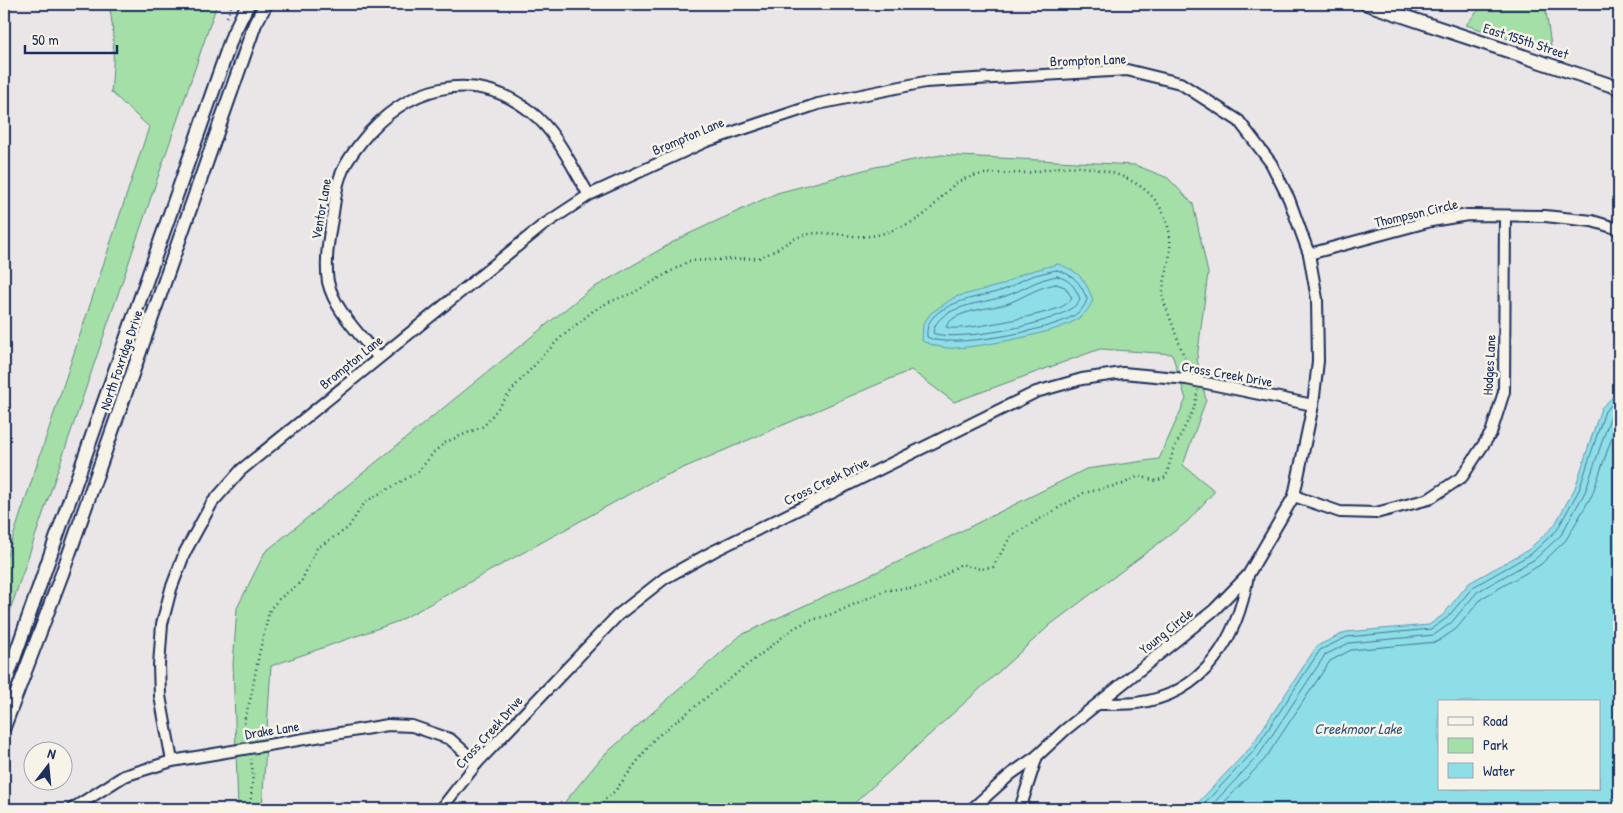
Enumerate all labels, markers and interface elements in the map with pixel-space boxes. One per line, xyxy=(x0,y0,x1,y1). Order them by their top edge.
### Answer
street label: East 155th Street xyxy=(1481,18,1571,63)
scale bar xyxy=(25,22,118,54)
text: 50 m xyxy=(32,29,59,50)
street label: Brompton Lane xyxy=(1050,49,1127,71)
street label: Brompton Lane xyxy=(649,112,727,160)
street label: Ventor Lane xyxy=(306,177,335,241)
street label: Thompson Circle xyxy=(1372,194,1460,232)
street label: North Foxridge Drive xyxy=(94,307,148,413)
street label: Brompton Lane xyxy=(315,330,387,394)
street label: Hodges Lane xyxy=(1477,334,1501,396)
street label: Cross Creek Drive xyxy=(1180,356,1275,391)
street label: Cross Creek Drive xyxy=(780,452,872,509)
street label: Young Circle xyxy=(1135,603,1198,659)
street label: Cross Creek Drive xyxy=(451,691,527,772)
legend xyxy=(1438,700,1600,790)
text: Road xyxy=(1483,710,1508,731)
street label: Drake Lane xyxy=(243,716,301,743)
water label: Creekmoor Lake xyxy=(1314,718,1403,739)
text: Park xyxy=(1483,734,1508,755)
north arrow xyxy=(22,740,72,790)
text: N xyxy=(46,743,58,763)
text: Water xyxy=(1483,760,1515,781)

